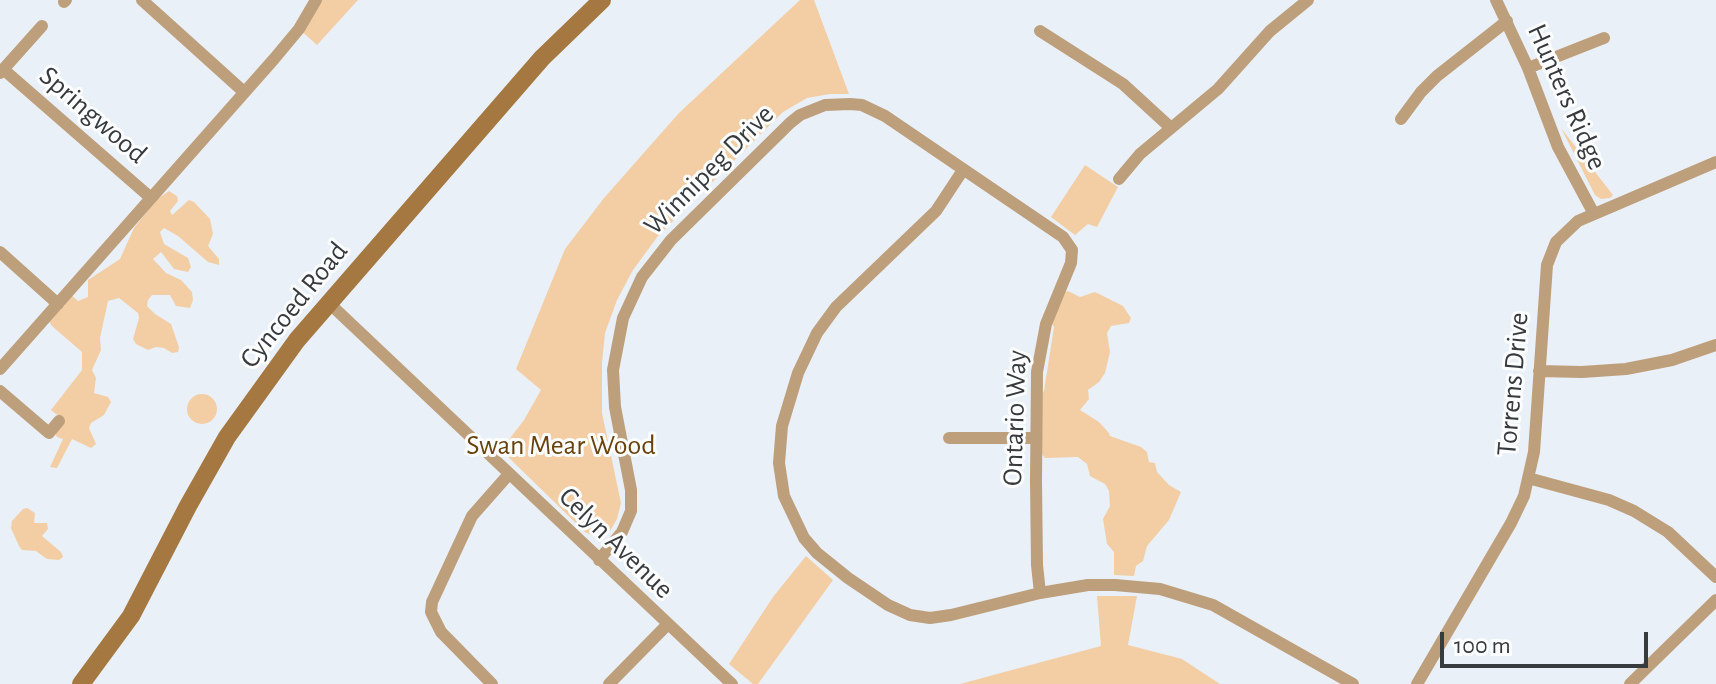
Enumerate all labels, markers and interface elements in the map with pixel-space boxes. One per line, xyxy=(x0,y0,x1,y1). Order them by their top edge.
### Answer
street label: Hunters Ridge xyxy=(1520,19,1614,175)
street label: Springwood xyxy=(32,59,154,171)
street label: Winnipeg Drive xyxy=(637,98,781,242)
street label: Cyncoed Road xyxy=(233,235,355,375)
street label: Torrens Drive xyxy=(1490,311,1536,457)
street label: Ontario Way xyxy=(996,349,1034,487)
park label: Swan Mear Wood xyxy=(466,429,656,463)
street label: Celyn Avenue xyxy=(552,480,680,606)
scale bar xyxy=(1444,616,1652,666)
text: 100 m xyxy=(1454,634,1511,658)

